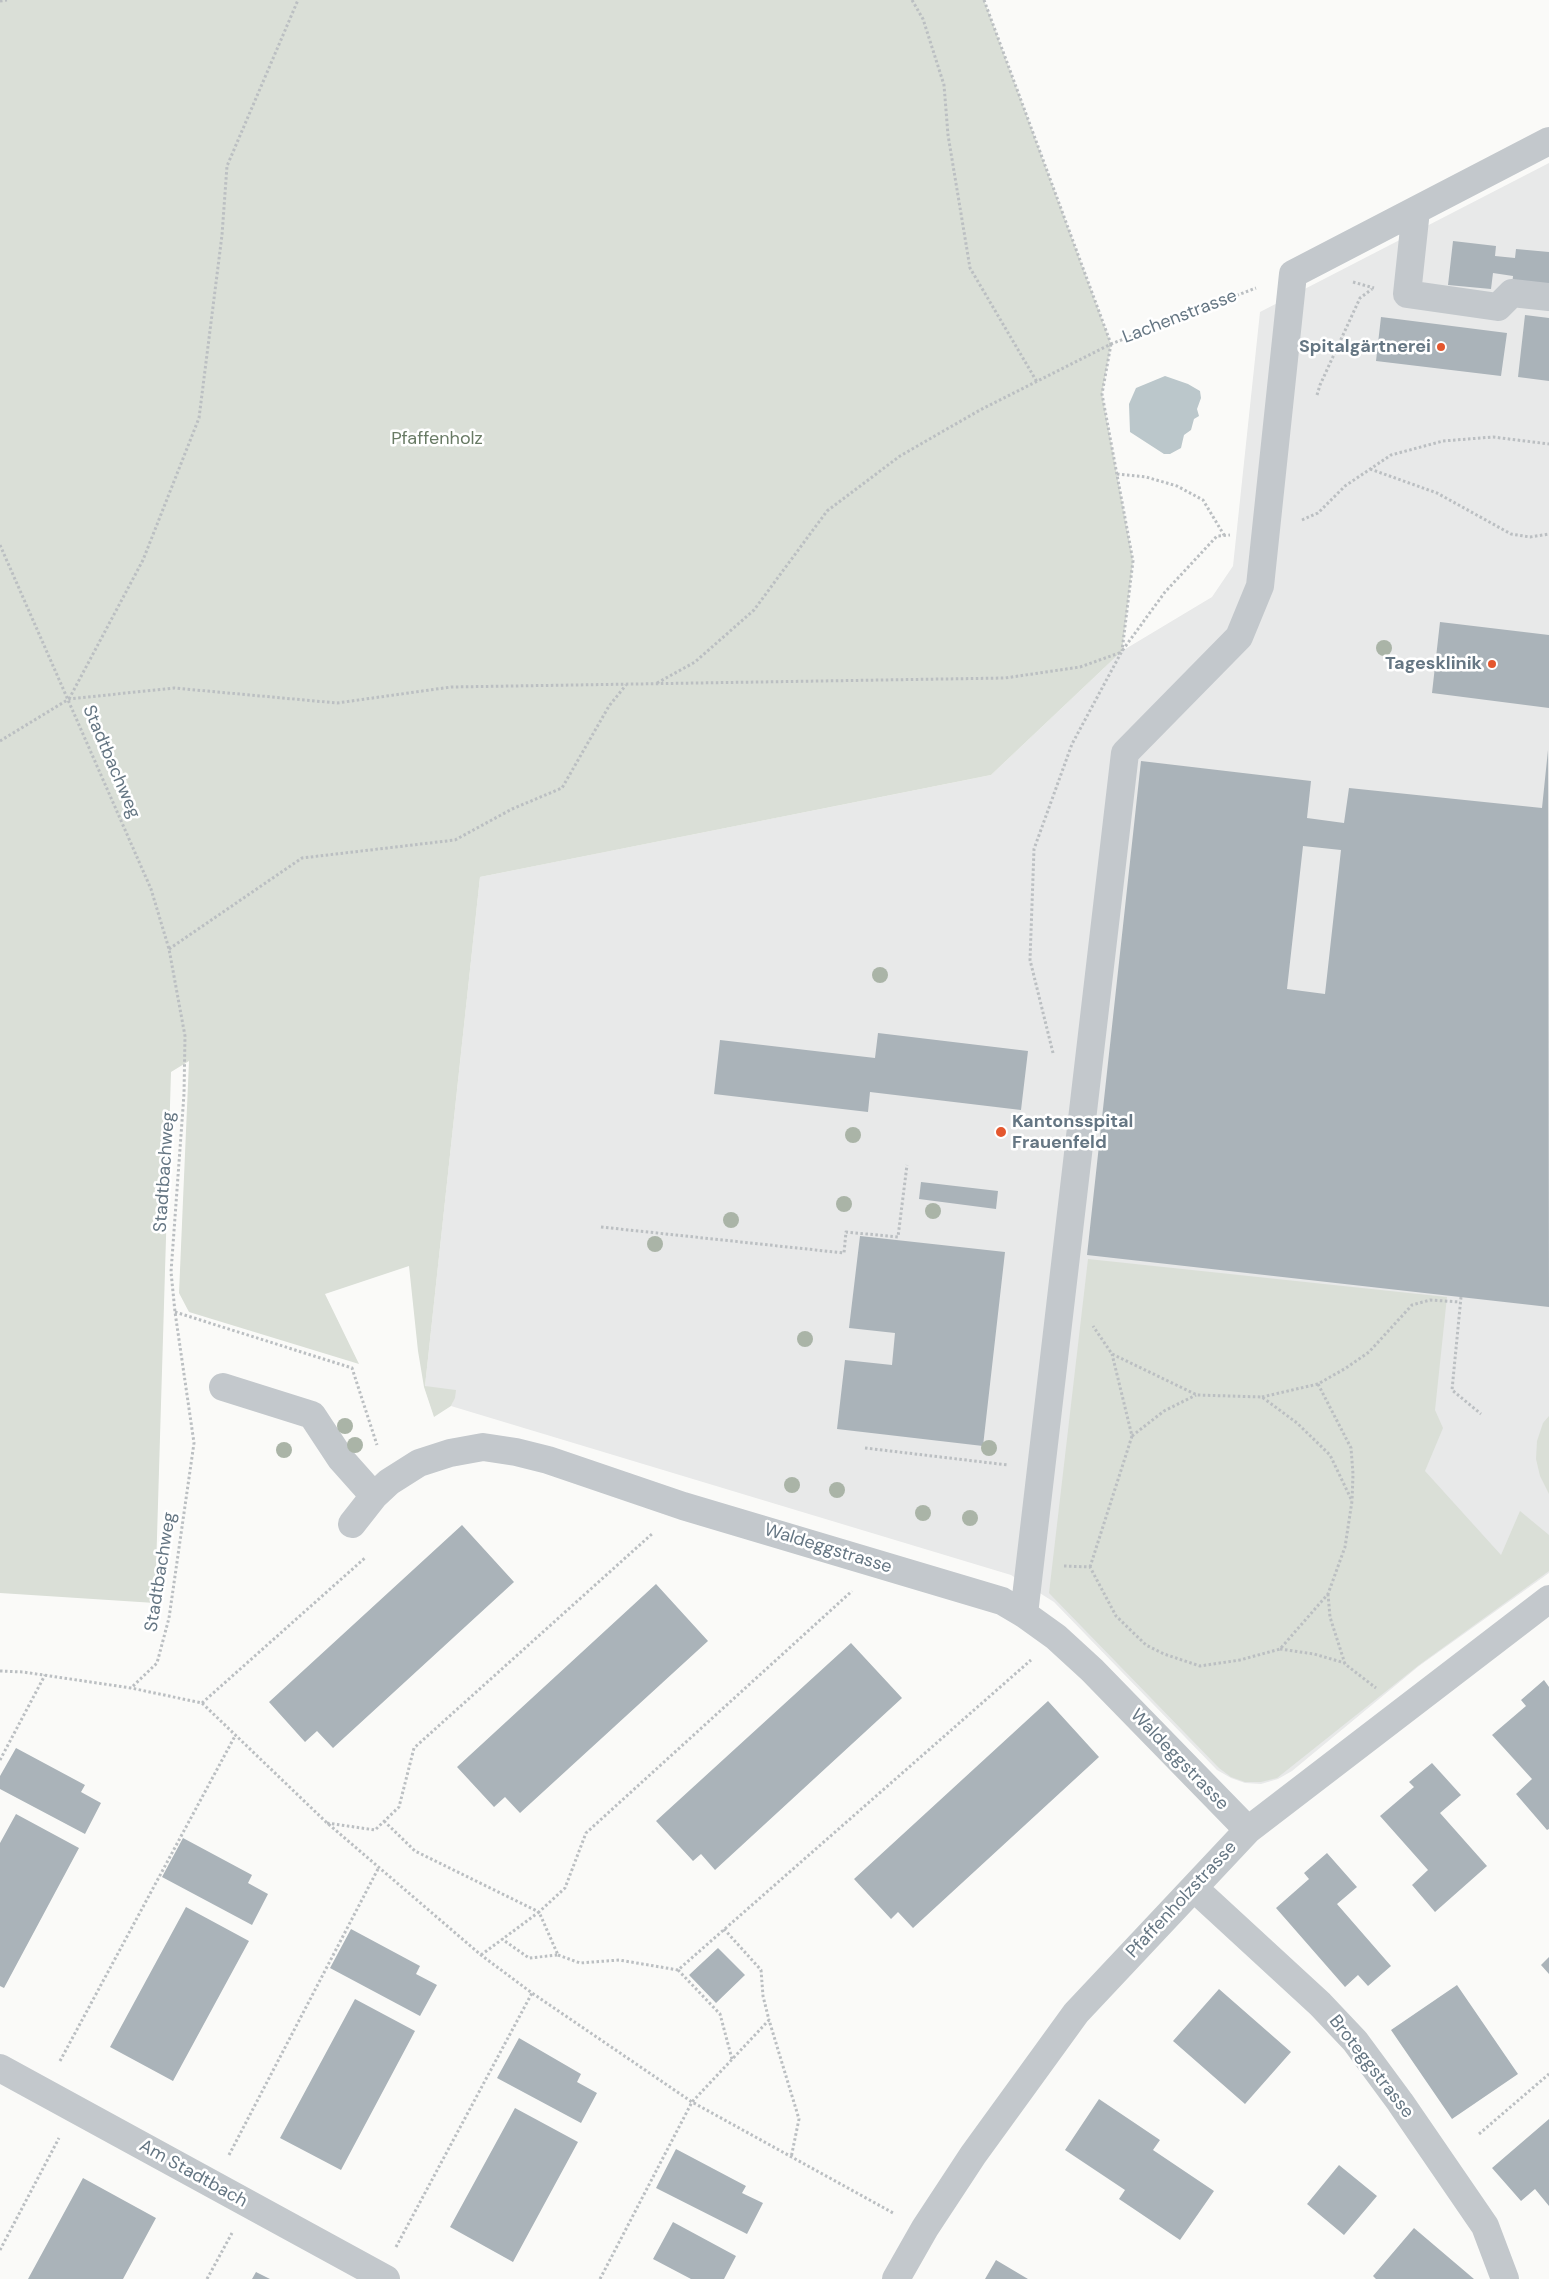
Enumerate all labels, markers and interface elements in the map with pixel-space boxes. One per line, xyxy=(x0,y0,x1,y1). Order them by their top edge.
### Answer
street label: Lachenstrasse xyxy=(1120,285,1240,349)
place label: Spitalgärtnerei xyxy=(1299,336,1431,358)
marker: Spitalgärtnerei xyxy=(1435,341,1447,353)
park label: Pfaffenholz xyxy=(391,428,483,450)
place label: Tagesklinik xyxy=(1385,653,1482,675)
marker: Tagesklinik xyxy=(1486,658,1498,670)
street label: Stadtbachweg xyxy=(77,702,145,822)
street label: Stadtbachweg xyxy=(150,1111,180,1233)
place label: Kantonsspital Frauenfeld xyxy=(1012,1111,1133,1154)
marker: Kantonsspital Frauenfeld xyxy=(994,1125,1008,1139)
street label: Stadtbachweg xyxy=(141,1511,181,1633)
street label: Waldeggstrasse xyxy=(762,1519,894,1579)
street label: Waldeggstrasse xyxy=(1125,1705,1233,1815)
street label: Pfaffenholzstrasse xyxy=(1122,1837,1242,1963)
street label: Broteggstrasse xyxy=(1324,2011,1418,2123)
street label: Am Stadtbach xyxy=(135,2135,251,2213)

